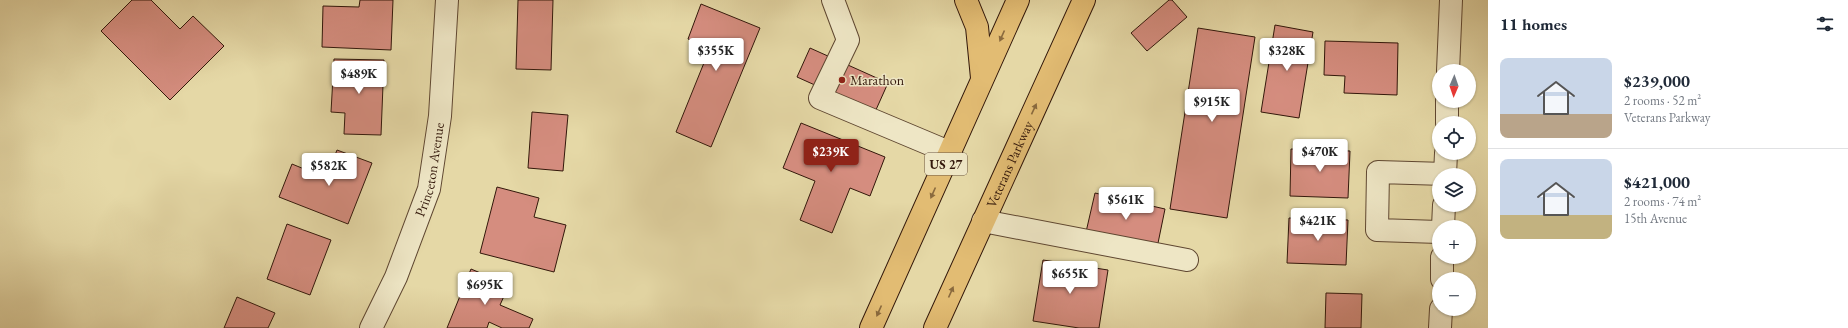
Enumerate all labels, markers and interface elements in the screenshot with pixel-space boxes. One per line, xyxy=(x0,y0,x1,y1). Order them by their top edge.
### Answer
text: 11 homes xyxy=(1500,13,1567,35)
icon: filters xyxy=(1814,13,1836,35)
one-way arrow xyxy=(999,30,1005,42)
pin: $355K xyxy=(688,38,744,72)
pin: $328K xyxy=(1259,38,1315,72)
text: $355K xyxy=(698,42,734,59)
text: $328K xyxy=(1269,42,1305,59)
pin: $489K xyxy=(331,61,387,95)
north arrow xyxy=(1432,64,1476,108)
map controls xyxy=(1432,64,1476,316)
text: $489K xyxy=(341,65,377,82)
text: $239,000 xyxy=(1624,70,1690,92)
place label: Marathon xyxy=(850,71,905,89)
icon: home xyxy=(1532,74,1580,122)
marker: Marathon xyxy=(837,75,847,85)
pin: $915K xyxy=(1184,89,1240,123)
text: 2 rooms · 52 m² xyxy=(1624,92,1701,109)
text: $915K xyxy=(1194,93,1230,110)
one-way arrow xyxy=(1031,103,1037,114)
text: Veterans Parkway xyxy=(1624,109,1710,126)
button: locate xyxy=(1432,116,1476,160)
street label: Veterans Parkway xyxy=(982,117,1037,210)
street label: Princeton Avenue xyxy=(410,121,448,219)
pin: $239K xyxy=(803,139,859,173)
pin: $470K xyxy=(1292,139,1348,173)
text: $239K xyxy=(813,143,849,160)
text: $470K xyxy=(1302,143,1338,160)
pin: $582K xyxy=(301,153,357,187)
road number: US 27 xyxy=(925,153,967,175)
text: $582K xyxy=(311,157,347,174)
button: layers xyxy=(1432,168,1476,212)
text: $421,000 xyxy=(1624,171,1690,193)
icon: home xyxy=(1532,175,1580,223)
one-way arrow xyxy=(930,187,936,199)
pin: $561K xyxy=(1098,187,1154,221)
text: $561K xyxy=(1108,191,1144,208)
text: 2 rooms · 74 m² xyxy=(1624,193,1701,210)
pin: $421K xyxy=(1290,208,1346,242)
text: 15th Avenue xyxy=(1624,210,1687,227)
text: $421K xyxy=(1300,212,1336,229)
button: + xyxy=(1432,220,1476,264)
pin: $655K xyxy=(1042,261,1098,295)
text: $655K xyxy=(1052,265,1088,282)
pin: $695K xyxy=(457,272,513,306)
button: − xyxy=(1432,272,1476,316)
text: $695K xyxy=(467,276,503,293)
one-way arrow xyxy=(948,287,954,298)
one-way arrow xyxy=(876,306,882,317)

